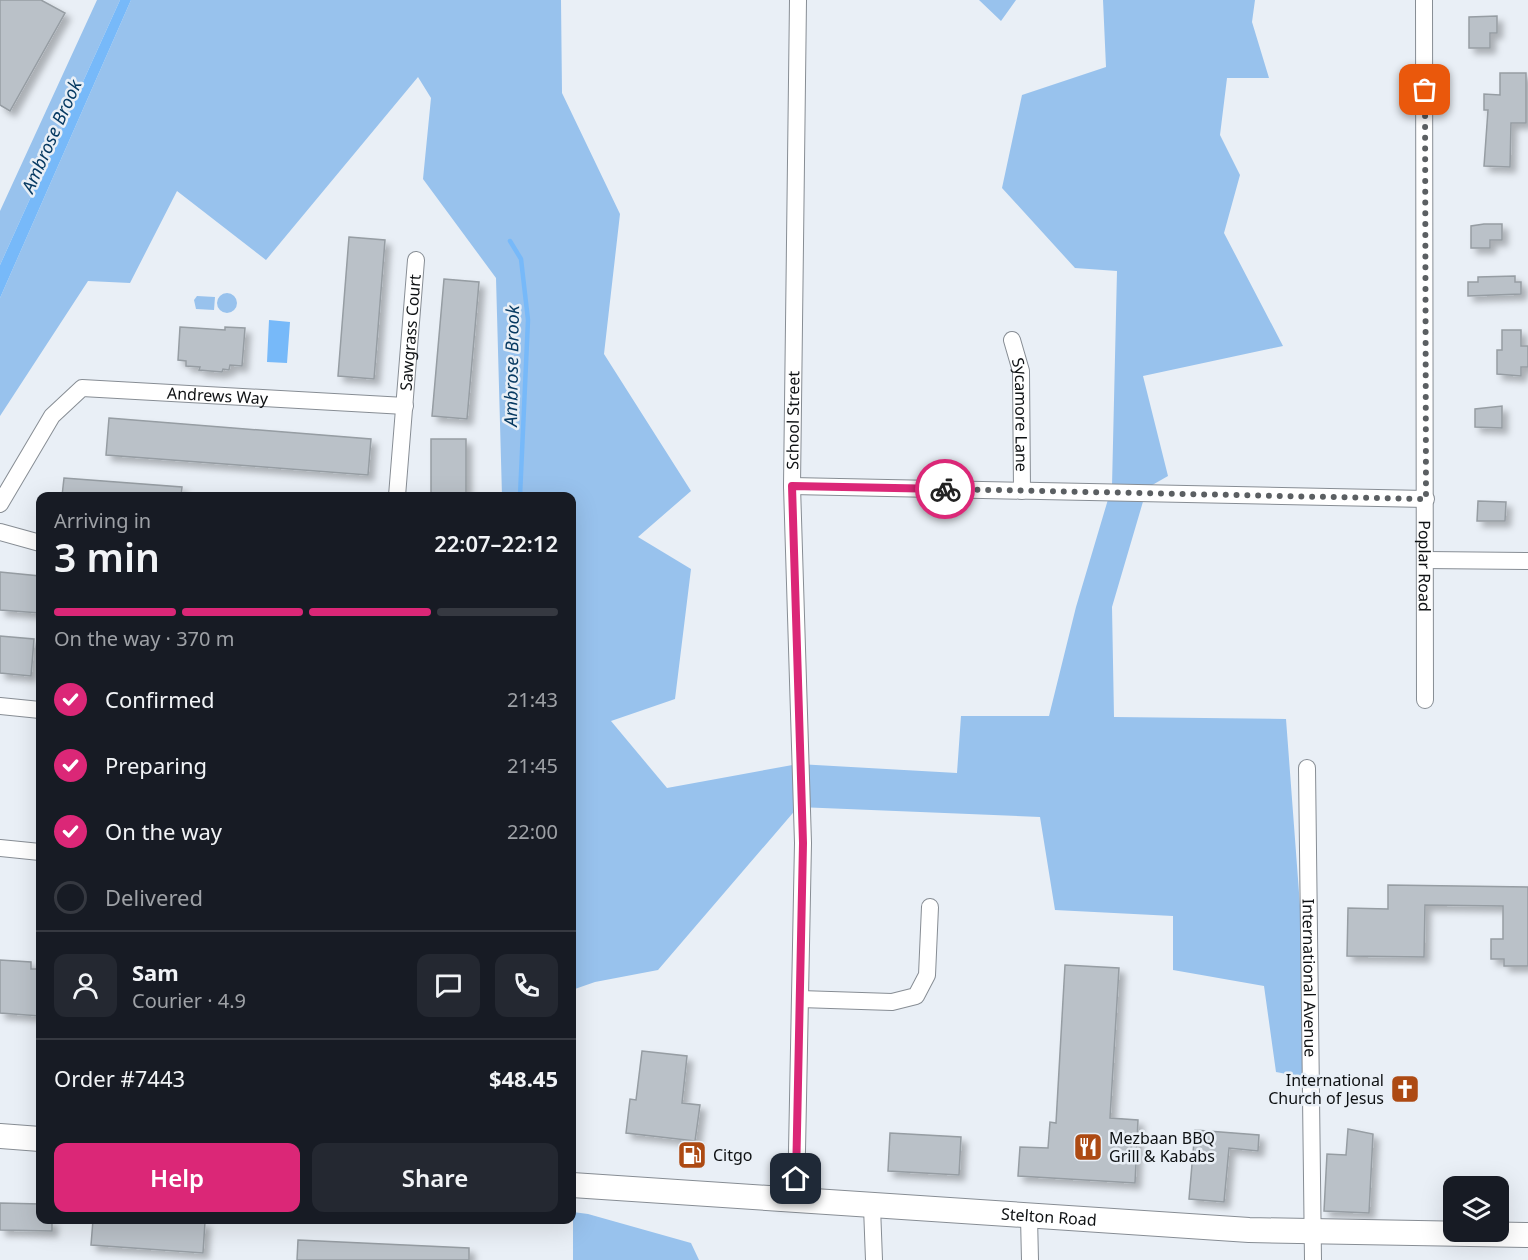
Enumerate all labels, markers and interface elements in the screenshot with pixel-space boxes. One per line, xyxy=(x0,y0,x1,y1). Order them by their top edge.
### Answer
pin xyxy=(1399,64,1450,115)
icon: bag xyxy=(1408,73,1441,106)
water label: Ambrose Brook xyxy=(15,75,87,198)
street label: Sawgrass Court xyxy=(394,273,426,392)
water label: Ambrose Brook xyxy=(498,304,524,429)
street label: Sycamore Lane xyxy=(1007,355,1033,472)
street label: School Street xyxy=(781,371,804,470)
street label: Andrews Way xyxy=(166,382,269,409)
courier xyxy=(915,459,975,519)
icon: bike xyxy=(929,473,962,506)
text: Arriving in xyxy=(54,507,151,534)
street label: Poplar Road xyxy=(1414,520,1436,612)
text: 22:07–22:12 xyxy=(434,528,558,558)
text: 3 min xyxy=(54,530,160,583)
text: On the way · 370 m xyxy=(54,625,234,652)
icon: check xyxy=(54,683,87,716)
text: Confirmed xyxy=(105,684,215,714)
text: 21:43 xyxy=(507,686,558,713)
icon: check xyxy=(54,749,87,782)
text: Preparing xyxy=(105,750,207,780)
text: 21:45 xyxy=(507,752,558,779)
icon: check xyxy=(54,815,87,848)
text: On the way xyxy=(105,816,222,846)
text: 22:00 xyxy=(507,818,558,845)
text: Delivered xyxy=(105,882,203,912)
street label: International Avenue xyxy=(1298,899,1322,1057)
button: person xyxy=(54,954,117,1017)
button: chat xyxy=(417,954,480,1017)
button: phone xyxy=(495,954,558,1017)
text: Sam xyxy=(132,957,179,987)
text: Courier · 4.9 xyxy=(132,987,246,1014)
text: Order #7443 xyxy=(54,1063,185,1093)
text: $48.45 xyxy=(489,1063,558,1093)
place label: International Church of Jesus xyxy=(1268,1069,1384,1109)
church icon: International Church of Jesus xyxy=(1389,1073,1421,1105)
place label: Mezbaan BBQ Grill & Kababs xyxy=(1109,1127,1215,1167)
restaurant icon: Mezbaan BBQ Grill & Kababs xyxy=(1072,1131,1104,1163)
fuel station icon: Citgo xyxy=(676,1139,708,1171)
button: Help xyxy=(54,1143,300,1212)
button: Share xyxy=(312,1143,558,1212)
place label: Citgo xyxy=(713,1144,753,1166)
pin xyxy=(770,1153,821,1204)
icon: home xyxy=(779,1162,812,1195)
map controls xyxy=(1443,1176,1509,1242)
button: layers xyxy=(1443,1176,1509,1242)
street label: Stelton Road xyxy=(1000,1203,1097,1231)

